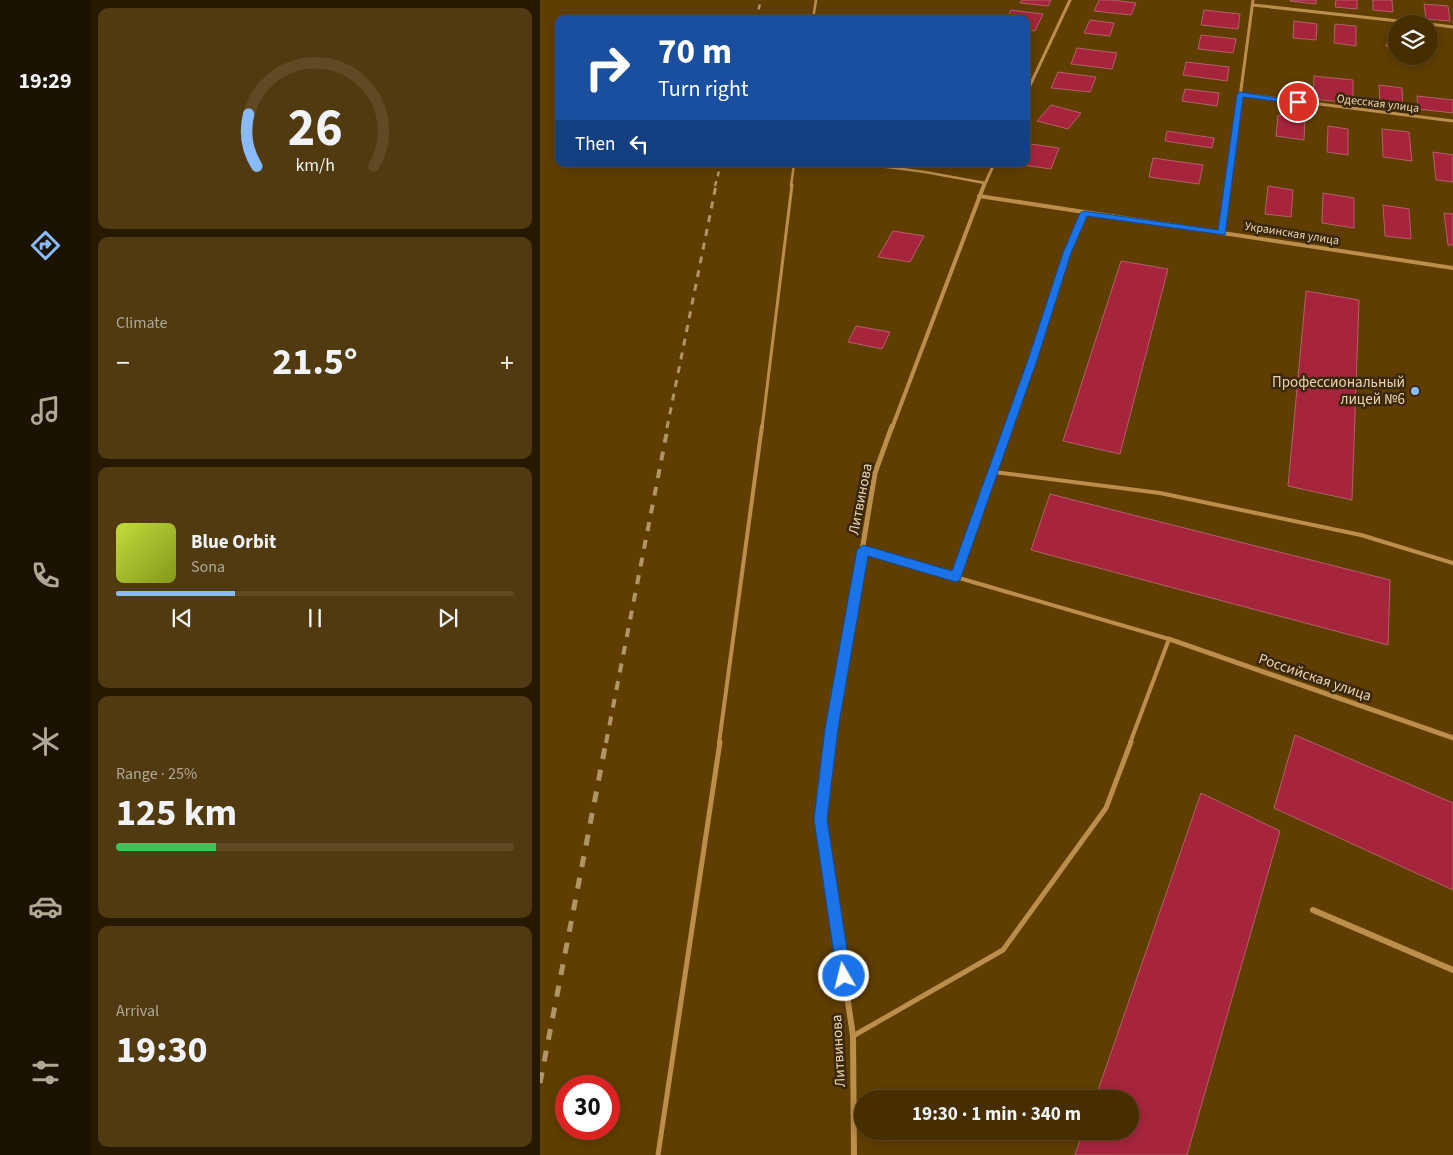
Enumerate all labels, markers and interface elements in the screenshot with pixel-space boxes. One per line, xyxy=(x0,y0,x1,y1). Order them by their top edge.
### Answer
map controls xyxy=(1388,15,1438,65)
button: layers xyxy=(1388,15,1438,65)
text: 70 m xyxy=(658,27,732,77)
icon: right xyxy=(575,35,640,100)
text: 19:29 xyxy=(18,65,72,97)
text: Turn right xyxy=(658,73,748,105)
pin xyxy=(1277,81,1319,123)
icon: arrive xyxy=(1284,88,1312,116)
street label: Одесская улица xyxy=(1336,90,1420,117)
text: 26 xyxy=(288,92,342,166)
icon: left xyxy=(625,130,653,158)
text: Then xyxy=(575,131,615,158)
text: km/h xyxy=(295,153,335,178)
street label: Украинская улица xyxy=(1244,218,1340,249)
icon: directions xyxy=(28,228,63,263)
text: Climate xyxy=(116,312,167,334)
text: 21.5° xyxy=(272,335,358,389)
text: − xyxy=(116,343,130,383)
text: + xyxy=(500,343,514,383)
place label: Профессиональный лицей №6 xyxy=(1272,372,1405,410)
marker: Профессиональный лицей №6 xyxy=(1409,385,1421,397)
icon: music xyxy=(28,393,63,428)
street label: Литвинова xyxy=(843,461,878,537)
text: Blue Orbit xyxy=(191,529,276,556)
text: Sona xyxy=(191,556,225,578)
icon: phone xyxy=(28,558,63,593)
icon: previous xyxy=(168,604,196,632)
icon: pause xyxy=(301,604,329,632)
icon: next xyxy=(434,604,462,632)
street label: Российская улица xyxy=(1255,648,1374,707)
icon: climate xyxy=(28,724,63,759)
text: Range · 25% xyxy=(116,763,197,785)
text: 125 km xyxy=(116,786,237,840)
icon: car xyxy=(28,889,63,924)
position arrow xyxy=(817,949,869,1001)
text: Arrival xyxy=(116,1000,159,1022)
street label: Литвинова xyxy=(826,1014,851,1088)
text: 19:30 xyxy=(116,1023,208,1077)
icon: filters xyxy=(28,1055,63,1090)
speed limit sign: 30 xyxy=(555,1075,620,1140)
text: 19:30 · 1 min · 340 m xyxy=(912,1101,1081,1128)

